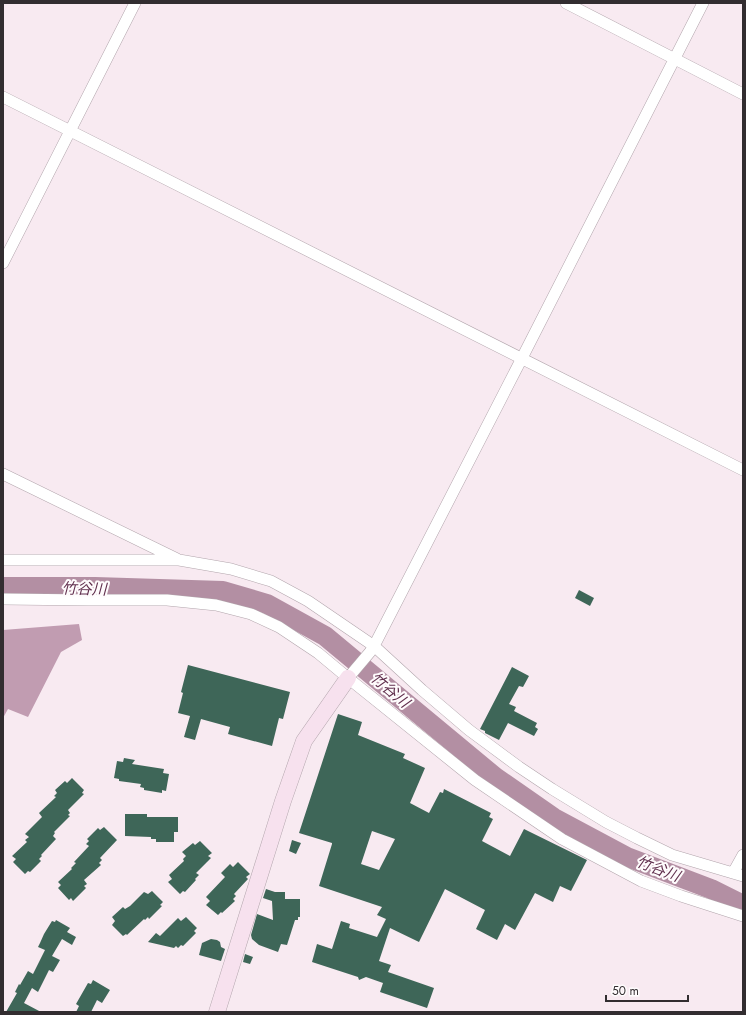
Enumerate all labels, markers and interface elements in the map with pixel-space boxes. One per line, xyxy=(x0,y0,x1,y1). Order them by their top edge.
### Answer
water label: 竹谷川 xyxy=(61,578,109,600)
water label: 竹谷川 xyxy=(366,667,416,714)
water label: 竹谷川 xyxy=(633,851,685,888)
scale bar xyxy=(606,977,688,1003)
text: 50 m xyxy=(612,982,639,1000)

